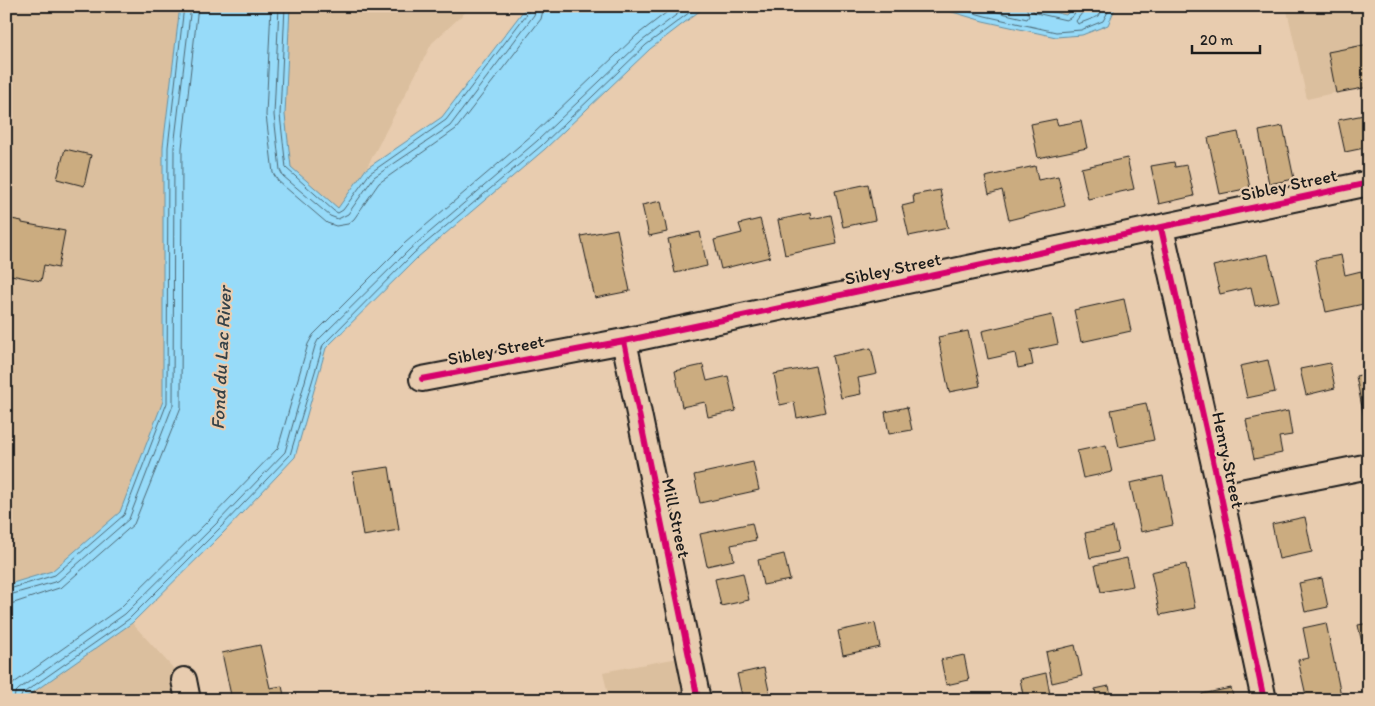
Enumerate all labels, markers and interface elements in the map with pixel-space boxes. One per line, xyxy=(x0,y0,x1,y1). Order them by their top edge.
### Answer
scale bar xyxy=(1192,22,1260,54)
text: 20 m xyxy=(1200,31,1234,49)
street label: Sibley Street xyxy=(1239,164,1339,206)
street label: Sibley Street xyxy=(843,248,943,290)
water label: Fond du Lac River xyxy=(206,283,236,430)
street label: Sibley Street xyxy=(446,330,546,370)
street label: Henry Street xyxy=(1207,410,1249,511)
street label: Mill Street xyxy=(657,476,695,560)

